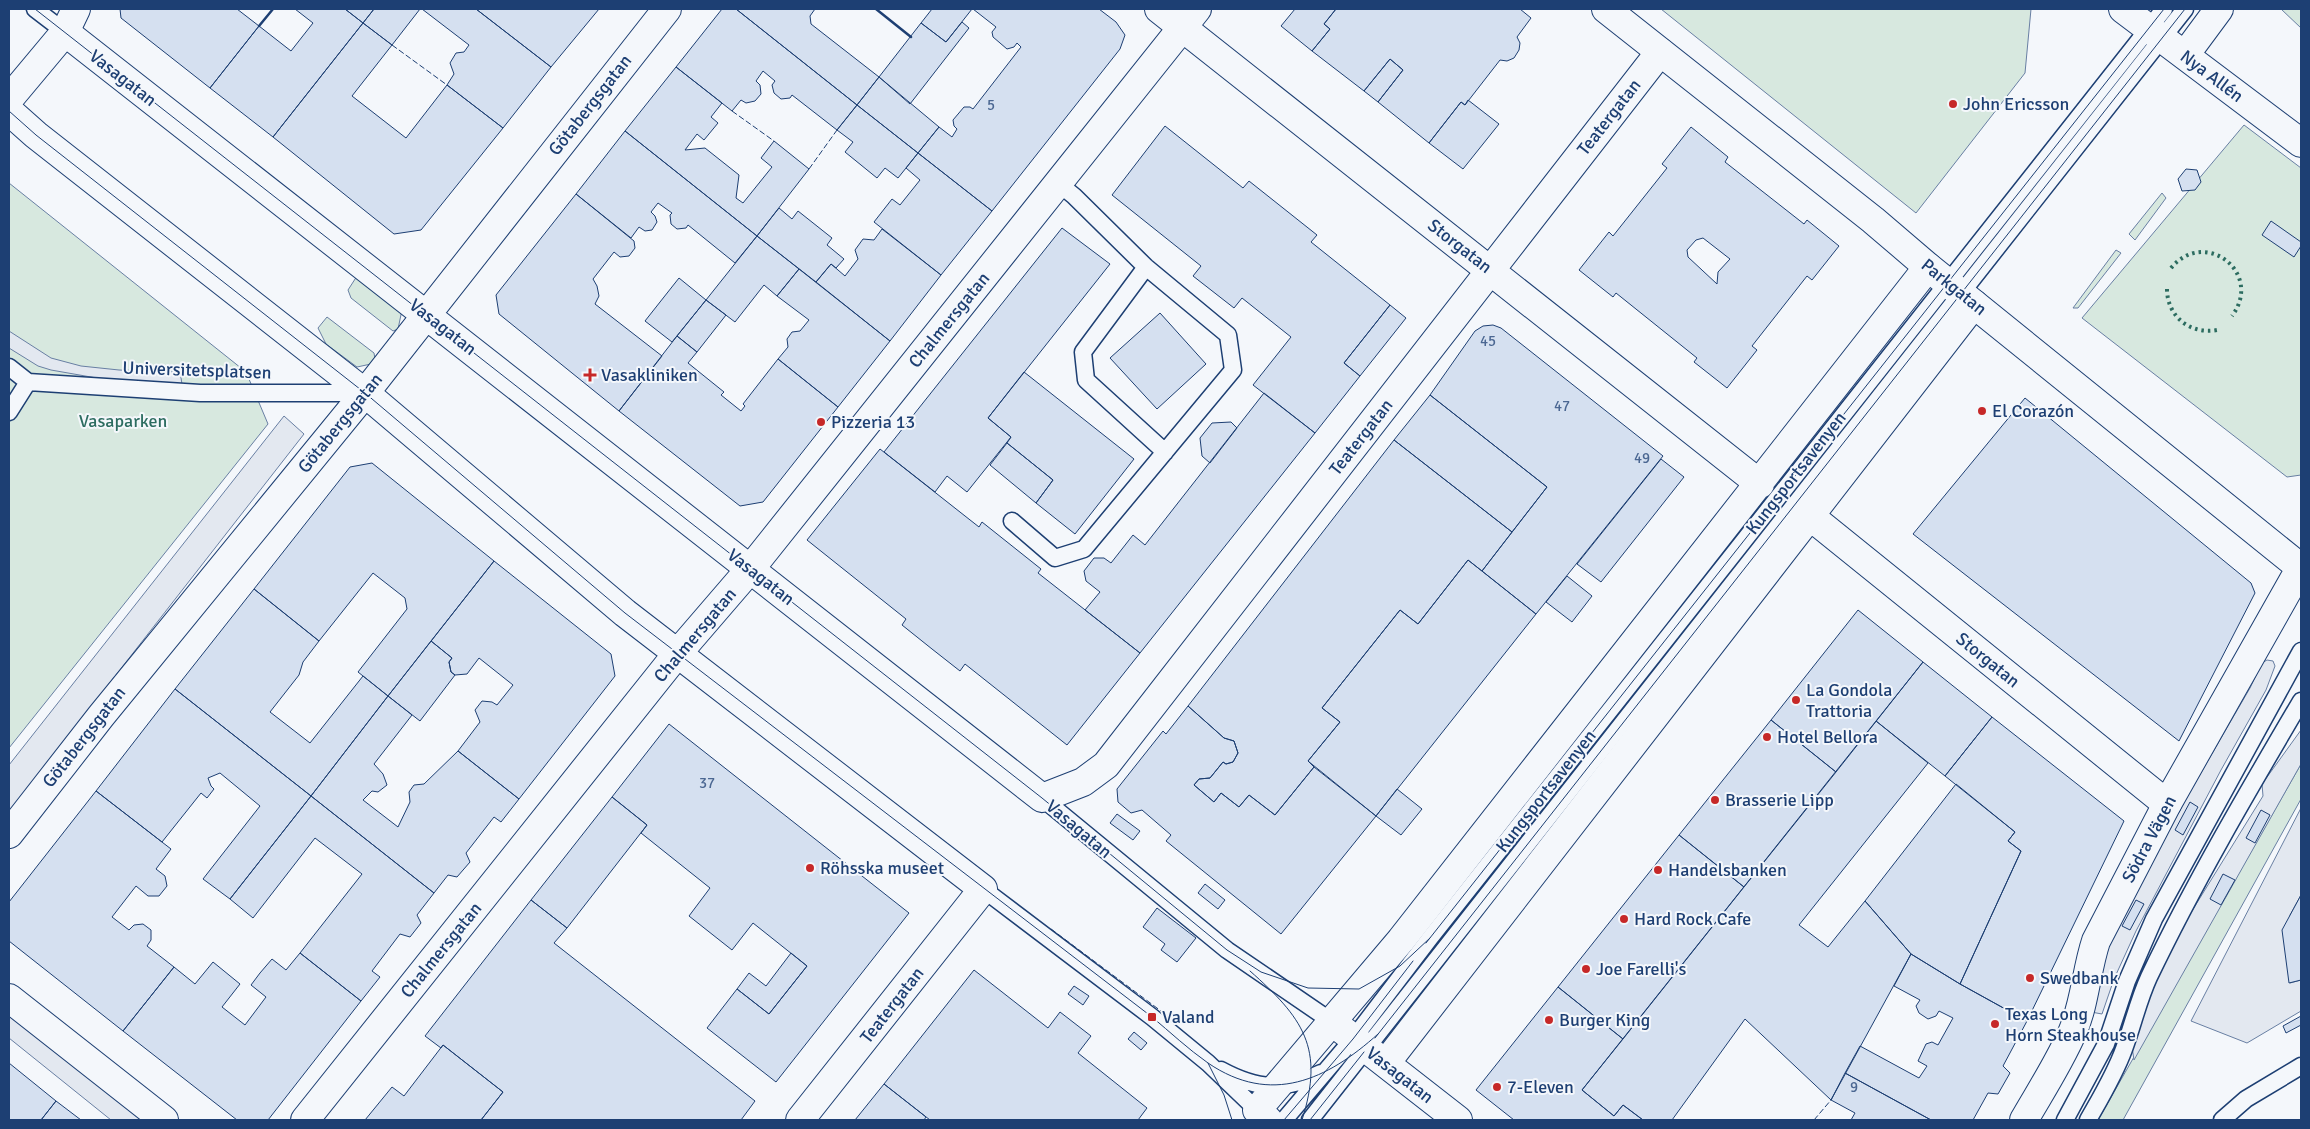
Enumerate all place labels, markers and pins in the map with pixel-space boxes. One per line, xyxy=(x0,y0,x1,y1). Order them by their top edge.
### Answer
place label: John Ericsson xyxy=(1963,93,2069,115)
marker: John Ericsson xyxy=(1947,98,1959,110)
place label: Vasakliniken xyxy=(601,364,698,386)
marker: Vasakliniken xyxy=(583,368,597,382)
place label: El Corazón xyxy=(1992,400,2074,422)
marker: El Corazón xyxy=(1976,405,1988,417)
place label: Pizzeria 13 xyxy=(831,411,915,433)
marker: Pizzeria 13 xyxy=(815,416,827,428)
place label: La Gondola Trattoria xyxy=(1806,679,1892,722)
marker: La Gondola Trattoria xyxy=(1790,694,1802,706)
place label: Hotel Bellora xyxy=(1777,726,1878,748)
marker: Hotel Bellora xyxy=(1761,731,1773,743)
place label: Brasserie Lipp xyxy=(1725,789,1834,811)
marker: Brasserie Lipp xyxy=(1709,794,1721,806)
place label: Röhsska museet xyxy=(820,857,944,879)
place label: Handelsbanken xyxy=(1668,859,1787,881)
marker: Röhsska museet xyxy=(804,862,816,874)
marker: Handelsbanken xyxy=(1652,864,1664,876)
place label: Hard Rock Cafe xyxy=(1634,908,1751,930)
marker: Hard Rock Cafe xyxy=(1618,913,1630,925)
place label: Joe Farelli's xyxy=(1596,958,1686,980)
marker: Joe Farelli's xyxy=(1580,963,1592,975)
place label: Swedbank xyxy=(2040,967,2118,989)
marker: Swedbank xyxy=(2024,972,2036,984)
place label: Texas Long Horn Steakhouse xyxy=(2005,1003,2136,1046)
place label: Valand xyxy=(1162,1006,1215,1028)
place label: Burger King xyxy=(1559,1009,1650,1031)
marker: Valand xyxy=(1146,1011,1158,1023)
marker: Burger King xyxy=(1543,1014,1555,1026)
marker: Texas Long Horn Steakhouse xyxy=(1989,1018,2001,1030)
place label: 7-Eleven xyxy=(1507,1076,1574,1098)
marker: 7-Eleven xyxy=(1491,1081,1503,1093)

